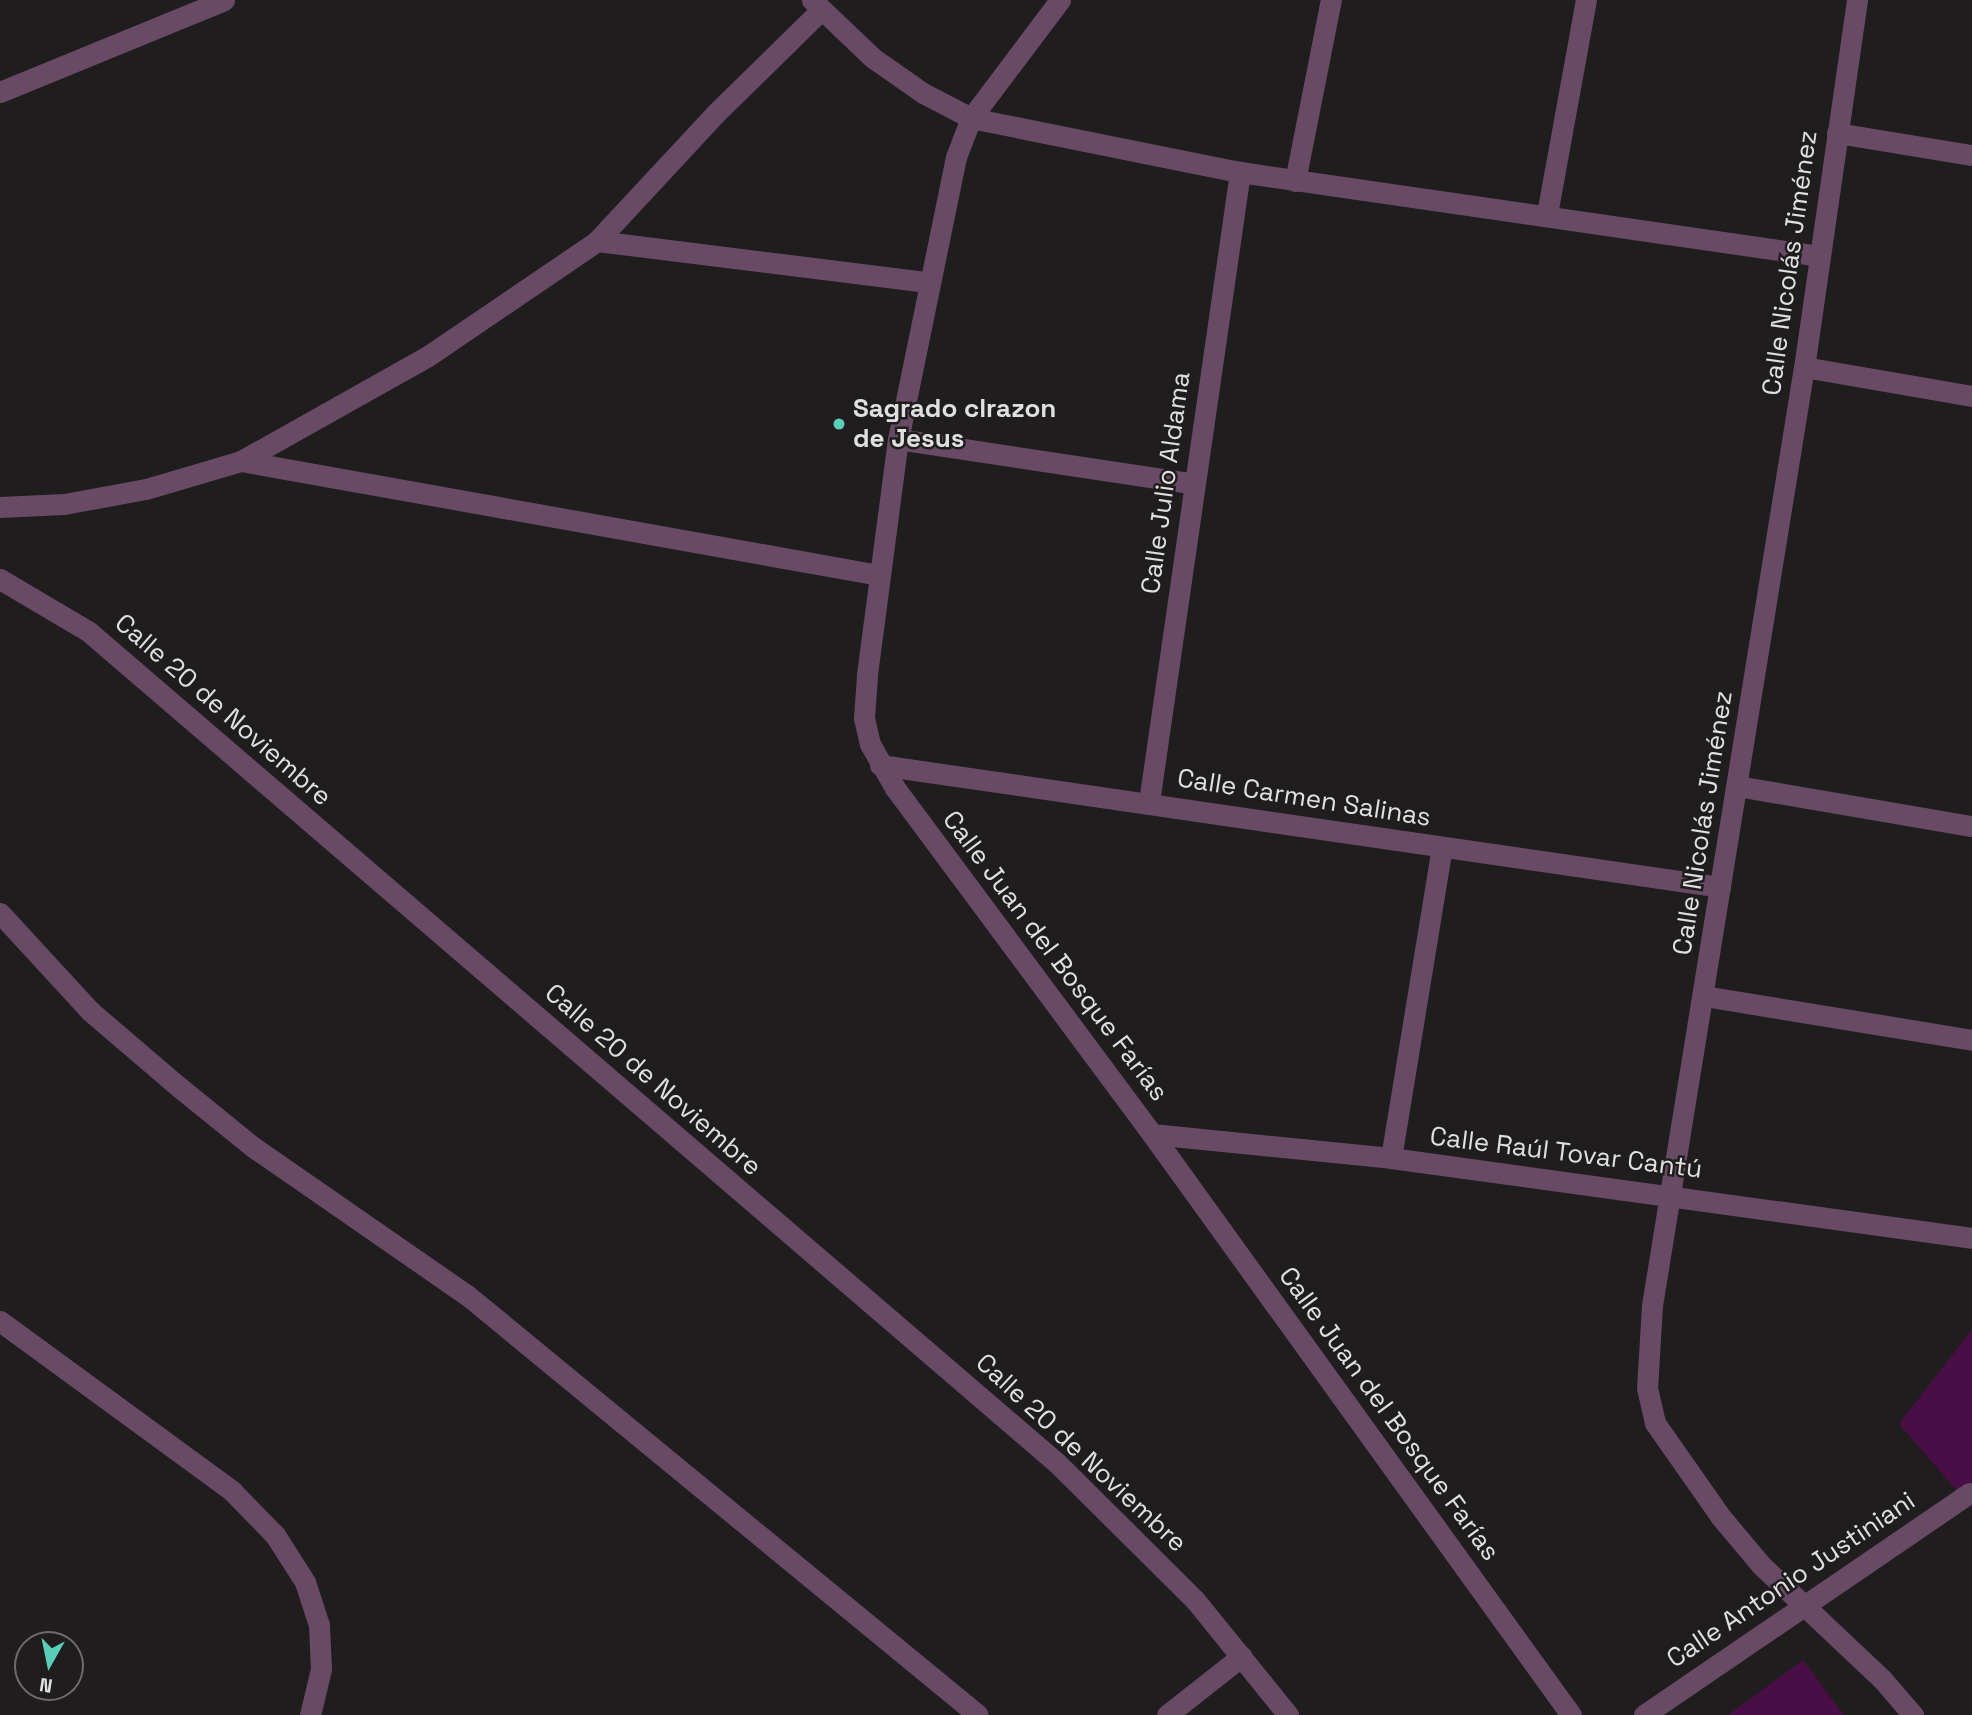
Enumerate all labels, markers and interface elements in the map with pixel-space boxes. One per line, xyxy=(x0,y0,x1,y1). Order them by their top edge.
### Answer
street label: Calle Nicolás Jiménez xyxy=(1756,128,1824,398)
street label: Calle Julio Aldama xyxy=(1135,370,1197,596)
place label: Sagrado clrazon de Jesus xyxy=(853,393,1056,454)
marker: Sagrado clrazon de Jesus xyxy=(831,416,847,432)
street label: Calle 20 de Noviembre xyxy=(108,607,338,813)
street label: Calle Nicolás Jiménez xyxy=(1667,689,1739,957)
street label: Calle Carmen Salinas xyxy=(1175,763,1433,833)
street label: Calle Juan del Bosque Farías xyxy=(936,805,1174,1107)
street label: Calle 20 de Noviembre xyxy=(538,977,768,1183)
street label: Calle Raúl Tovar Cantú xyxy=(1428,1121,1704,1185)
street label: Calle Juan del Bosque Farías xyxy=(1272,1261,1506,1567)
street label: Calle 20 de Noviembre xyxy=(969,1347,1193,1559)
street label: Calle Antonio Justiniani xyxy=(1661,1485,1921,1675)
north arrow xyxy=(14,1631,84,1701)
text: N xyxy=(38,1672,54,1699)

